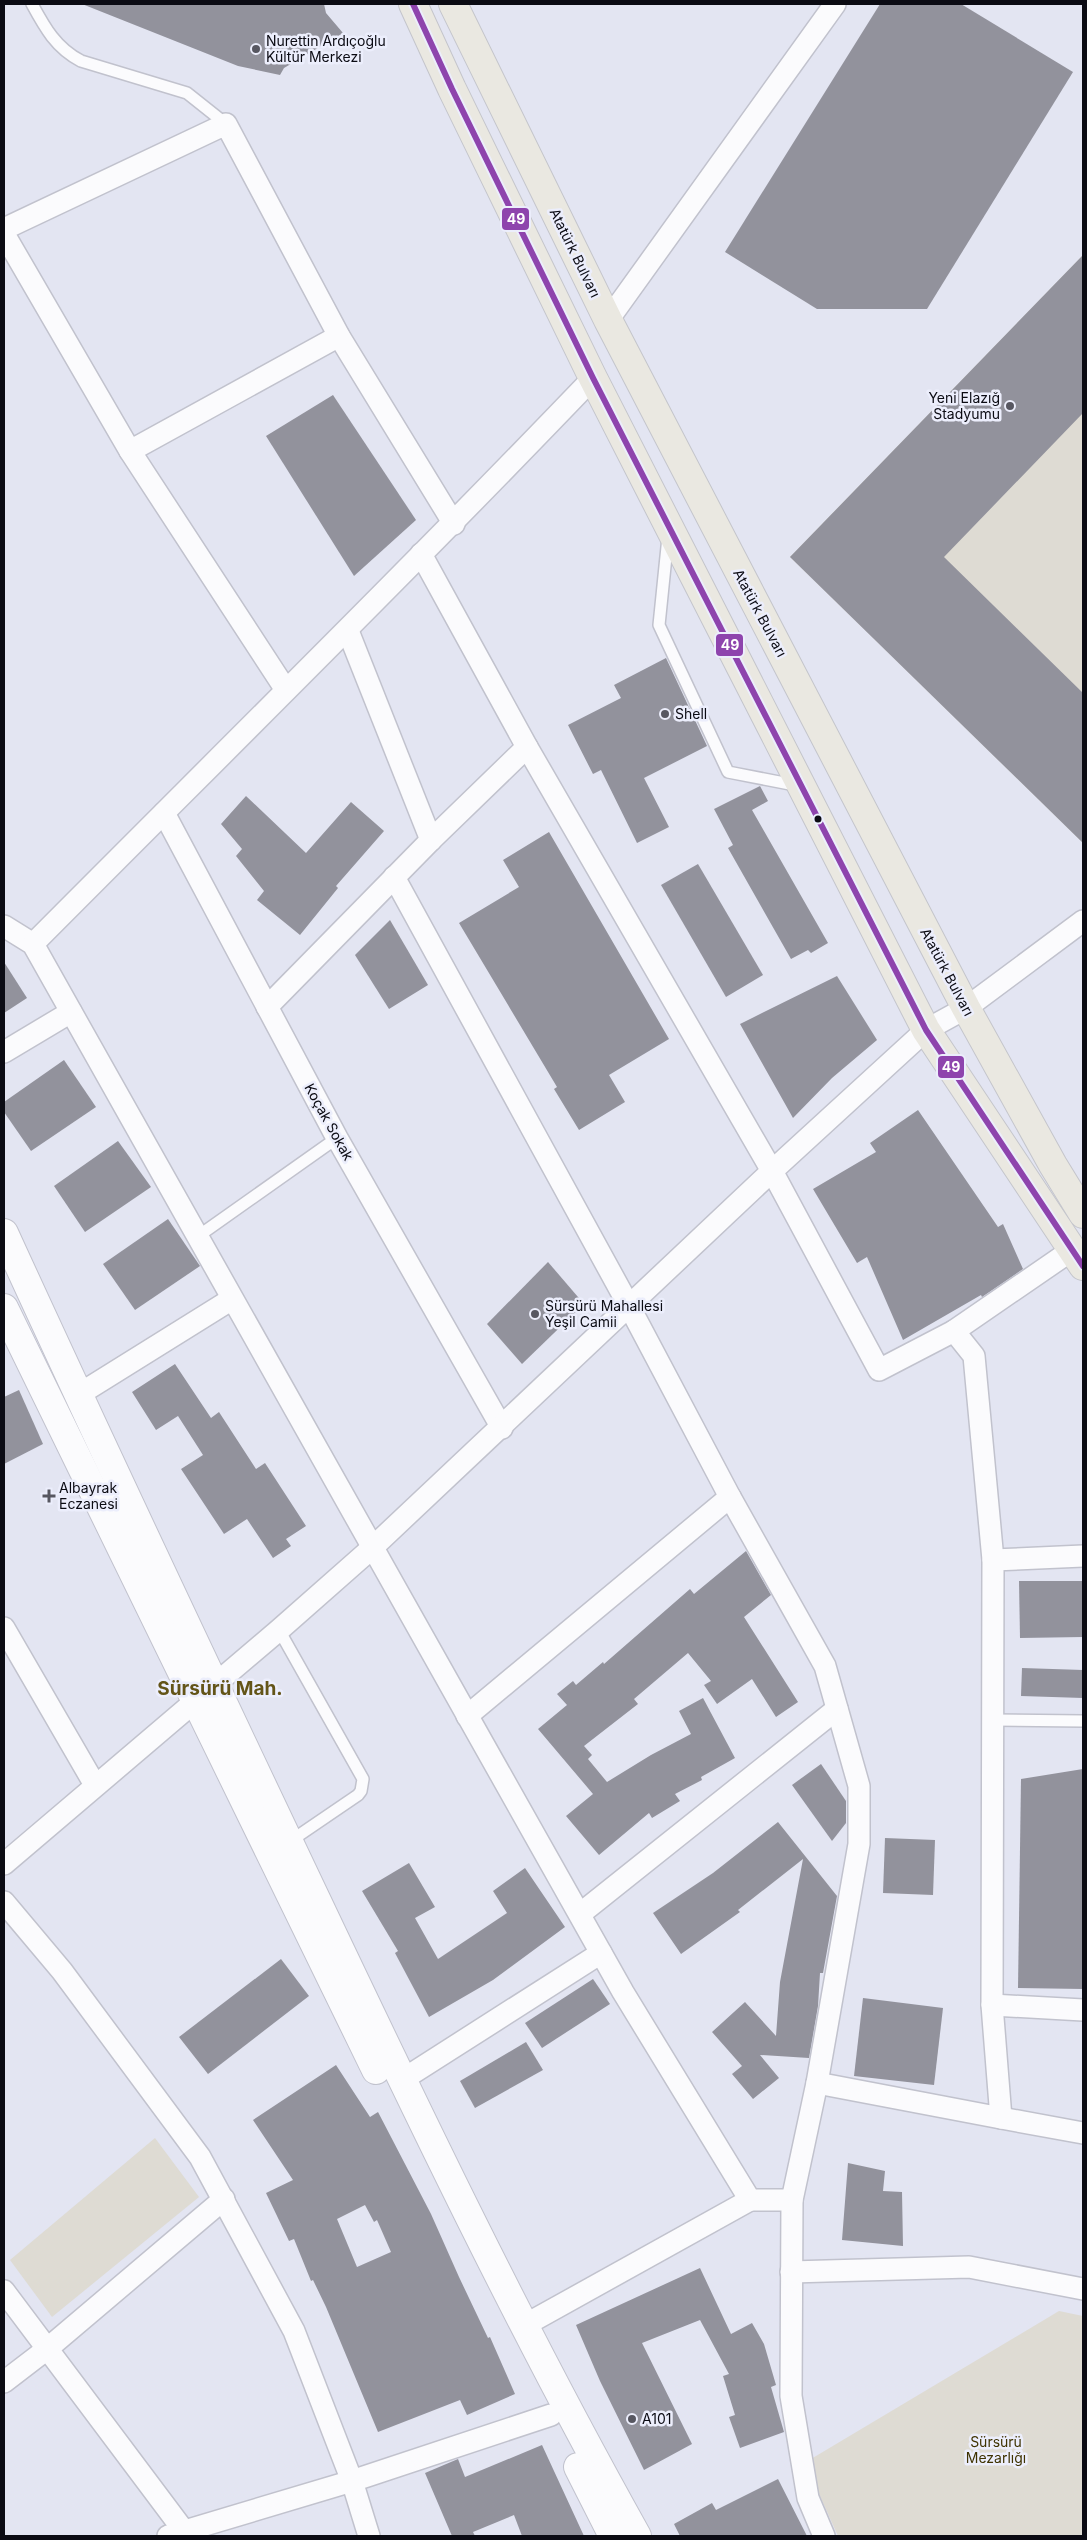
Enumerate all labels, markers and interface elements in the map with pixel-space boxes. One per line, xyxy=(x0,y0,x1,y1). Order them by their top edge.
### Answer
place label: Nurettin Ardıçoğlu Kültür Merkezi xyxy=(266,32,386,65)
marker: Nurettin Ardıçoğlu Kültür Merkezi xyxy=(250,43,262,55)
street label: Atatürk Bulvarı xyxy=(546,205,604,300)
line badge: 49 xyxy=(501,207,530,231)
text: 49 xyxy=(507,210,525,227)
place label: Yeni Elazığ Stadyumu xyxy=(928,389,1000,422)
marker: Yeni Elazığ Stadyumu xyxy=(1004,400,1016,412)
street label: Atatürk Bulvarı xyxy=(730,566,791,660)
line badge: 49 xyxy=(715,633,744,657)
text: 49 xyxy=(721,636,739,653)
place label: Shell xyxy=(675,705,707,722)
marker: Shell xyxy=(659,708,671,720)
unlabelled marker xyxy=(813,814,823,824)
street label: Atatürk Bulvarı xyxy=(917,925,978,1019)
line badge: 49 xyxy=(937,1055,965,1079)
text: 49 xyxy=(942,1058,960,1075)
street label: Koçak Sokak xyxy=(301,1080,358,1164)
place label: Sürsürü Mahallesi Yeşil Camii xyxy=(545,1297,663,1330)
marker: Sürsürü Mahallesi Yeşil Camii xyxy=(529,1308,541,1320)
place label: Albayrak Eczanesi xyxy=(59,1479,118,1512)
marker: Albayrak Eczanesi xyxy=(43,1490,55,1502)
district label: Sürsürü Mah. xyxy=(157,1677,283,1700)
place label: A101 xyxy=(642,2410,671,2427)
marker: A101 xyxy=(626,2413,638,2425)
park label: Sürsürü Mezarlığı xyxy=(966,2433,1026,2466)

